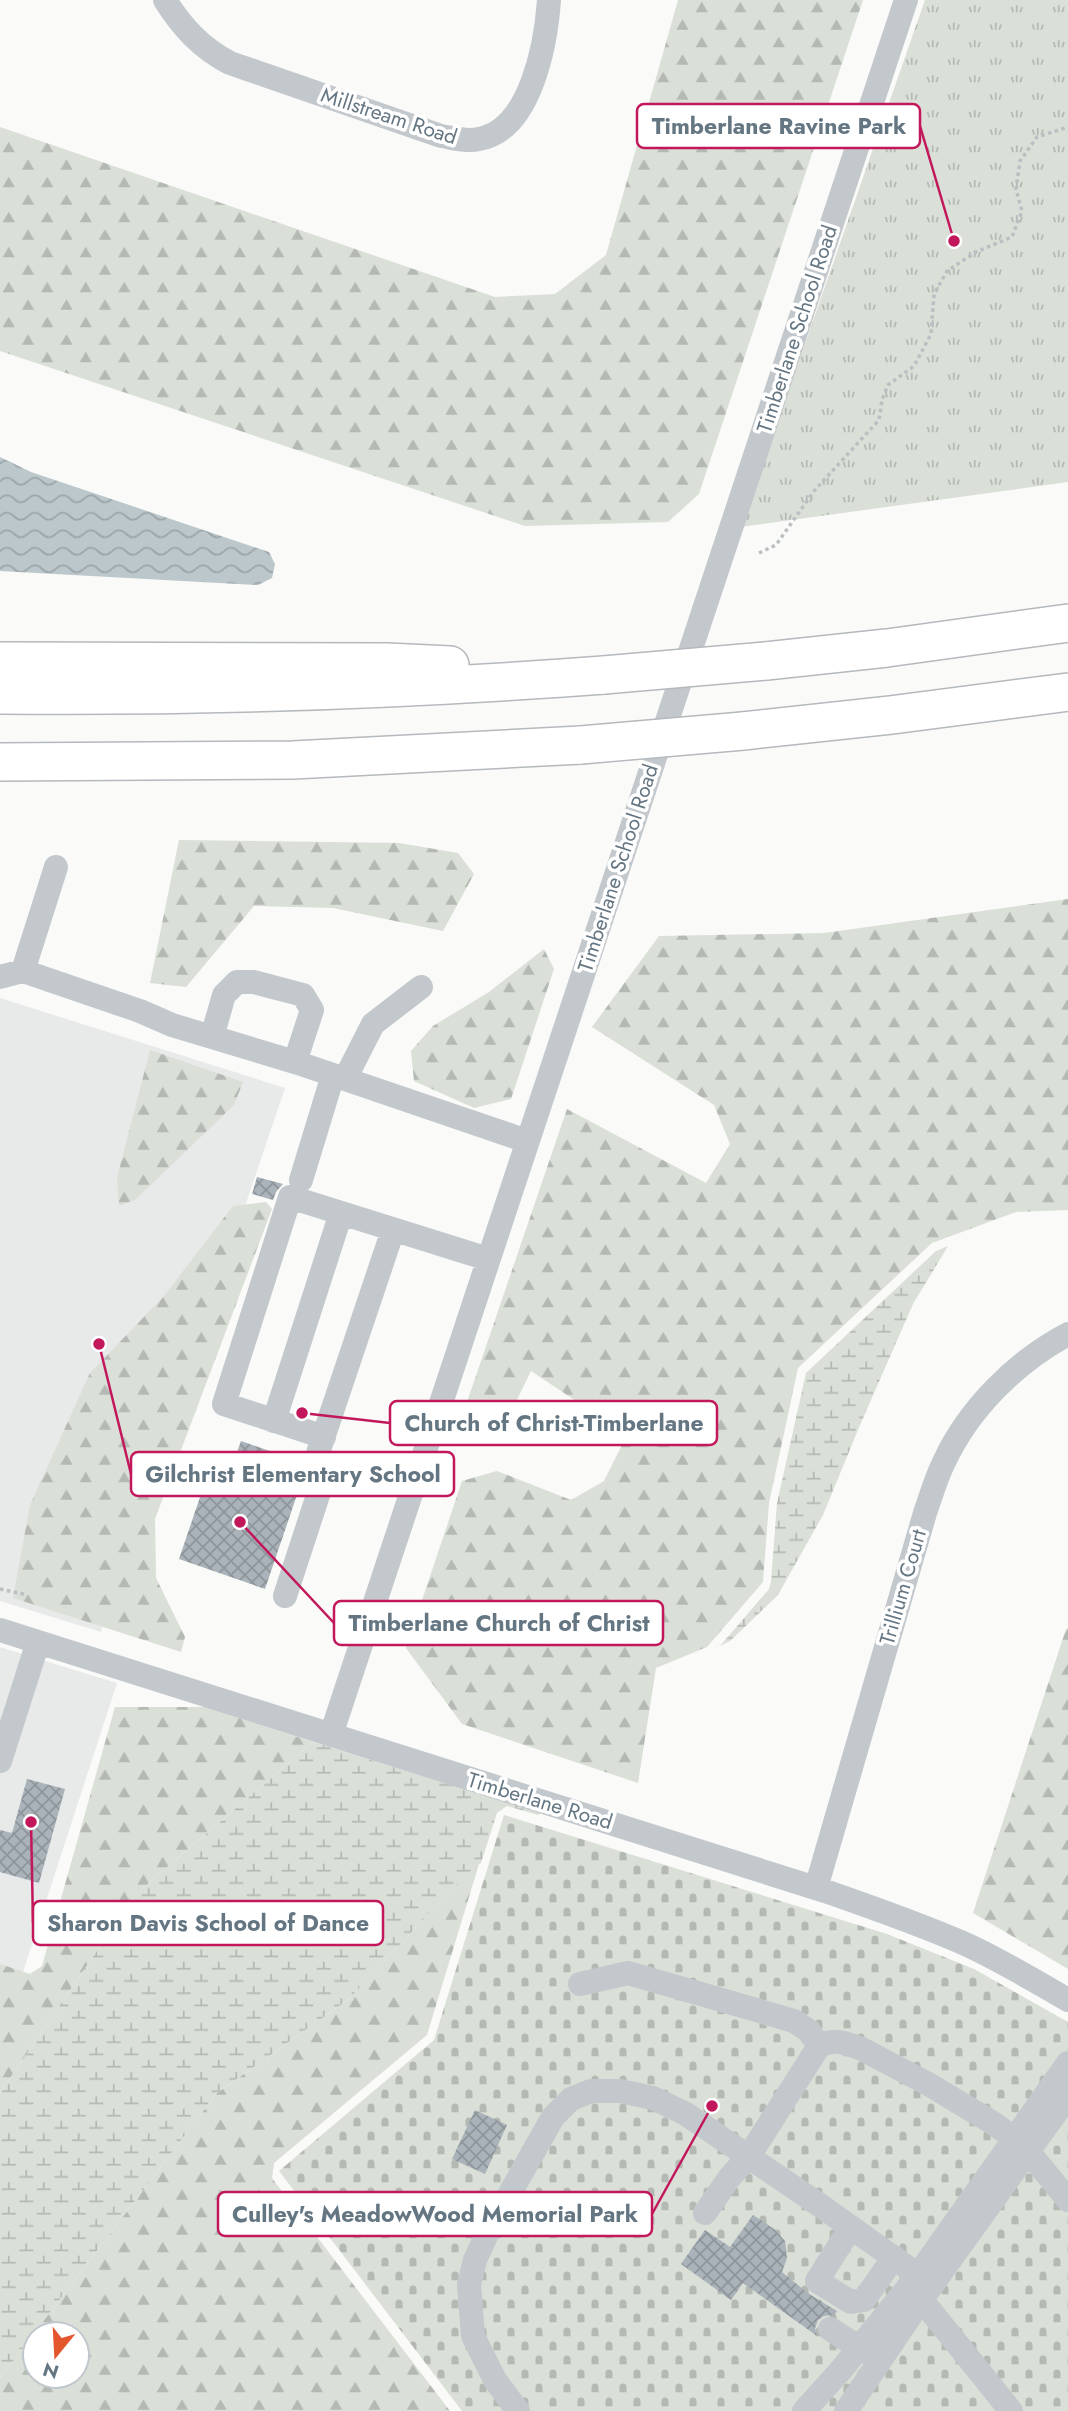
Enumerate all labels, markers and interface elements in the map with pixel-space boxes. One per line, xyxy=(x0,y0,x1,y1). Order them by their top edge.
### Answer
street label: Millstream Road xyxy=(317,80,461,152)
callout: Timberlane Ravine Park xyxy=(637,104,920,148)
text: Timberlane Ravine Park xyxy=(652,109,907,143)
street label: Timberlane School Road xyxy=(749,221,845,437)
street label: Timberlane School Road xyxy=(570,760,666,976)
callout: Church of Christ-Timberlane xyxy=(390,1401,717,1445)
text: Church of Christ-Timberlane xyxy=(404,1406,704,1440)
callout: Gilchrist Elementary School xyxy=(131,1452,454,1496)
text: Gilchrist Elementary School xyxy=(145,1457,441,1491)
street label: Trillium Court xyxy=(872,1526,934,1648)
callout: Timberlane Church of Christ xyxy=(334,1601,663,1645)
text: Timberlane Church of Christ xyxy=(349,1606,650,1640)
street label: Timberlane Road xyxy=(464,1765,616,1837)
callout: Sharon Davis School of Dance xyxy=(33,1901,383,1945)
text: Sharon Davis School of Dance xyxy=(47,1906,369,1940)
callout: Culley's MeadowWood Memorial Park xyxy=(218,2192,652,2236)
text: Culley's MeadowWood Memorial Park xyxy=(232,2197,639,2231)
north arrow xyxy=(21,2320,91,2390)
text: N xyxy=(40,2356,62,2386)

